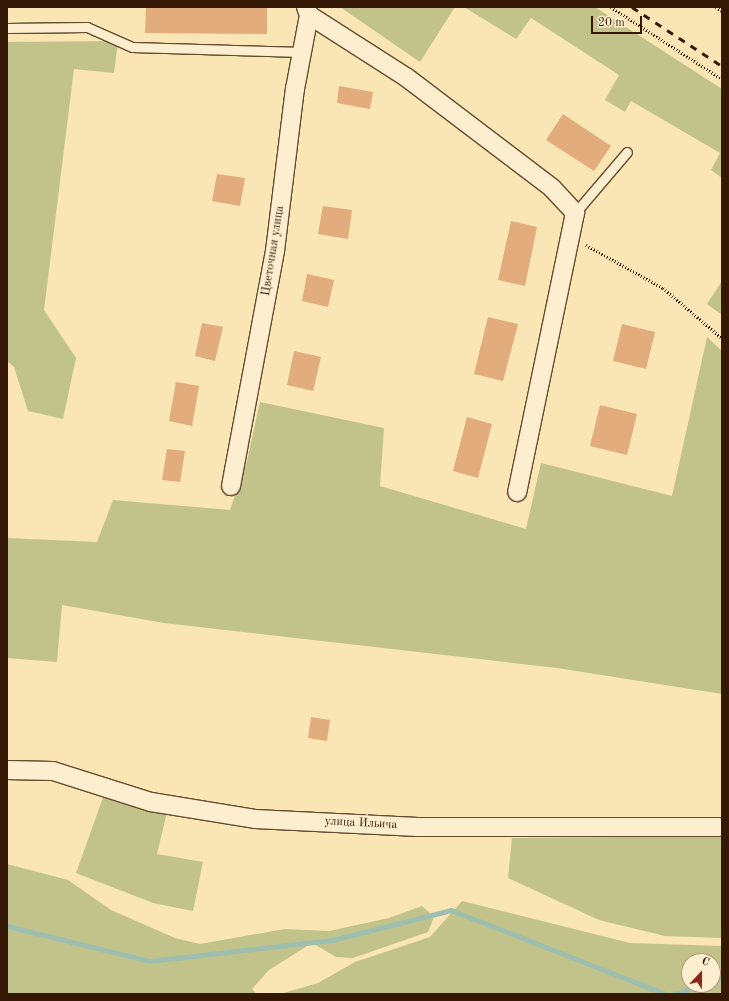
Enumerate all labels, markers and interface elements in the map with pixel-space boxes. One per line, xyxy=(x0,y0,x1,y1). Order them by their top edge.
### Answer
scale bar xyxy=(593,8,644,34)
text: 20 m xyxy=(598,17,625,29)
street label: Цветочная улица xyxy=(260,205,288,297)
street label: улица Ильича xyxy=(324,815,398,833)
north arrow xyxy=(681,953,721,993)
text: С xyxy=(700,956,711,969)

